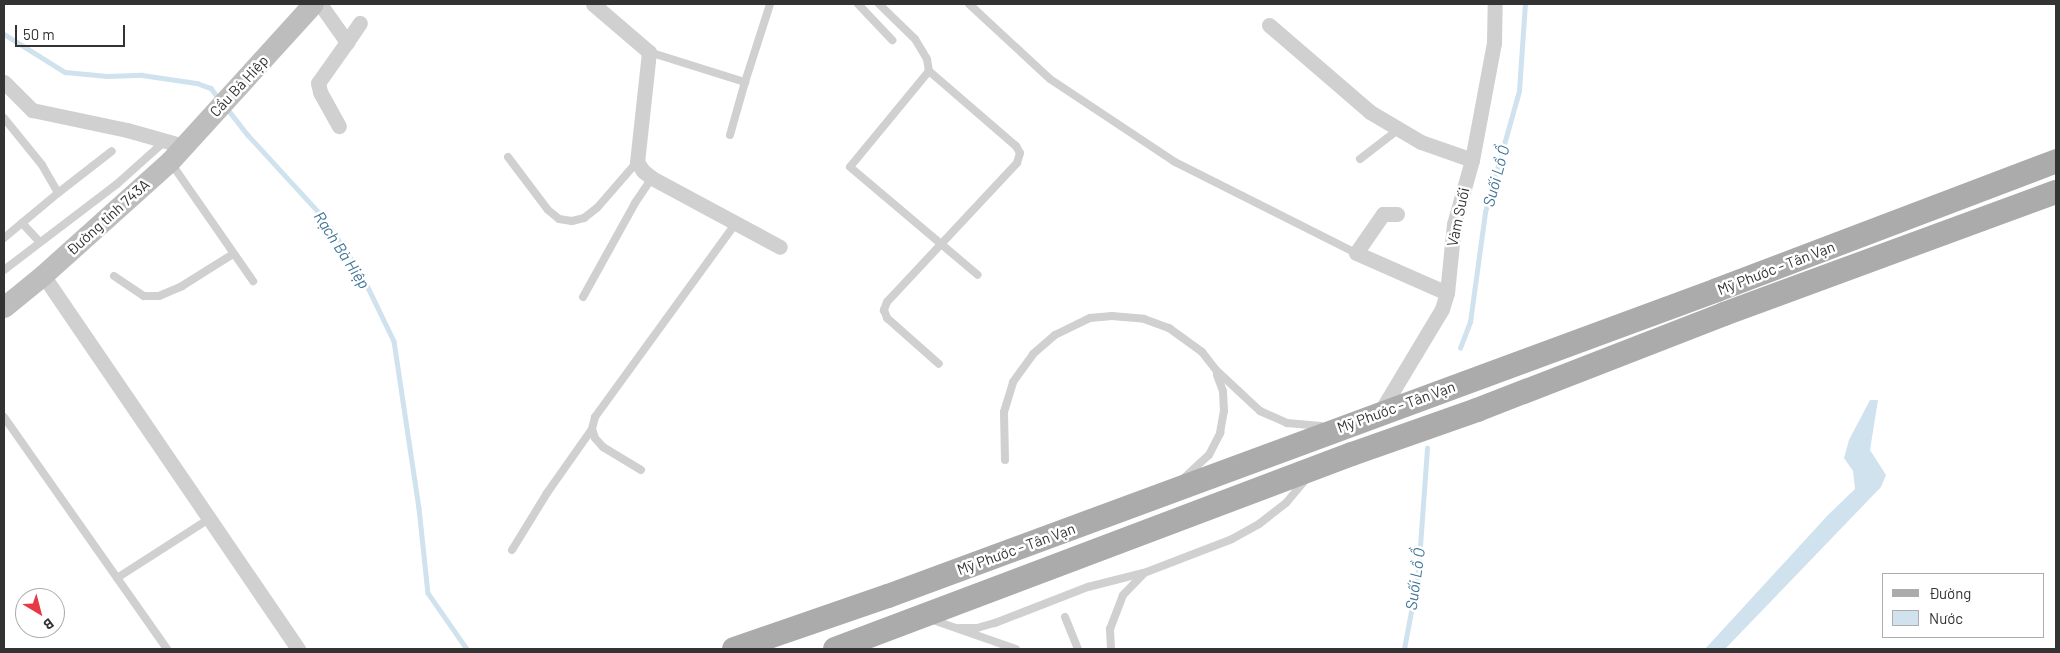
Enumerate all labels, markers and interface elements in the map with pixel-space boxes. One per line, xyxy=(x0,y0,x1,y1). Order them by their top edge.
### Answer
scale bar xyxy=(18,15,128,47)
text: 50 m xyxy=(23,25,55,43)
street label: Cầu Bà Hiệp xyxy=(206,51,272,121)
water label: Suối Lồ Ồ xyxy=(1479,143,1513,209)
street label: Đường tỉnh 743A xyxy=(63,175,153,259)
street label: Vàm Suối xyxy=(1443,186,1473,248)
water label: Rạch Bà Hiệp xyxy=(310,208,374,292)
street label: Mỹ Phước - Tân Vạn xyxy=(1715,237,1837,299)
street label: Mỹ Phước - Tân Vạn xyxy=(1335,377,1457,437)
street label: Mỹ Phước - Tân Vạn xyxy=(955,519,1077,579)
water label: Suối Lồ Ồ xyxy=(1401,547,1429,611)
legend xyxy=(1882,573,2045,638)
text: Đường xyxy=(1929,584,1971,602)
north arrow xyxy=(15,588,65,638)
text: Nước xyxy=(1929,609,1963,627)
text: B xyxy=(40,615,57,634)

